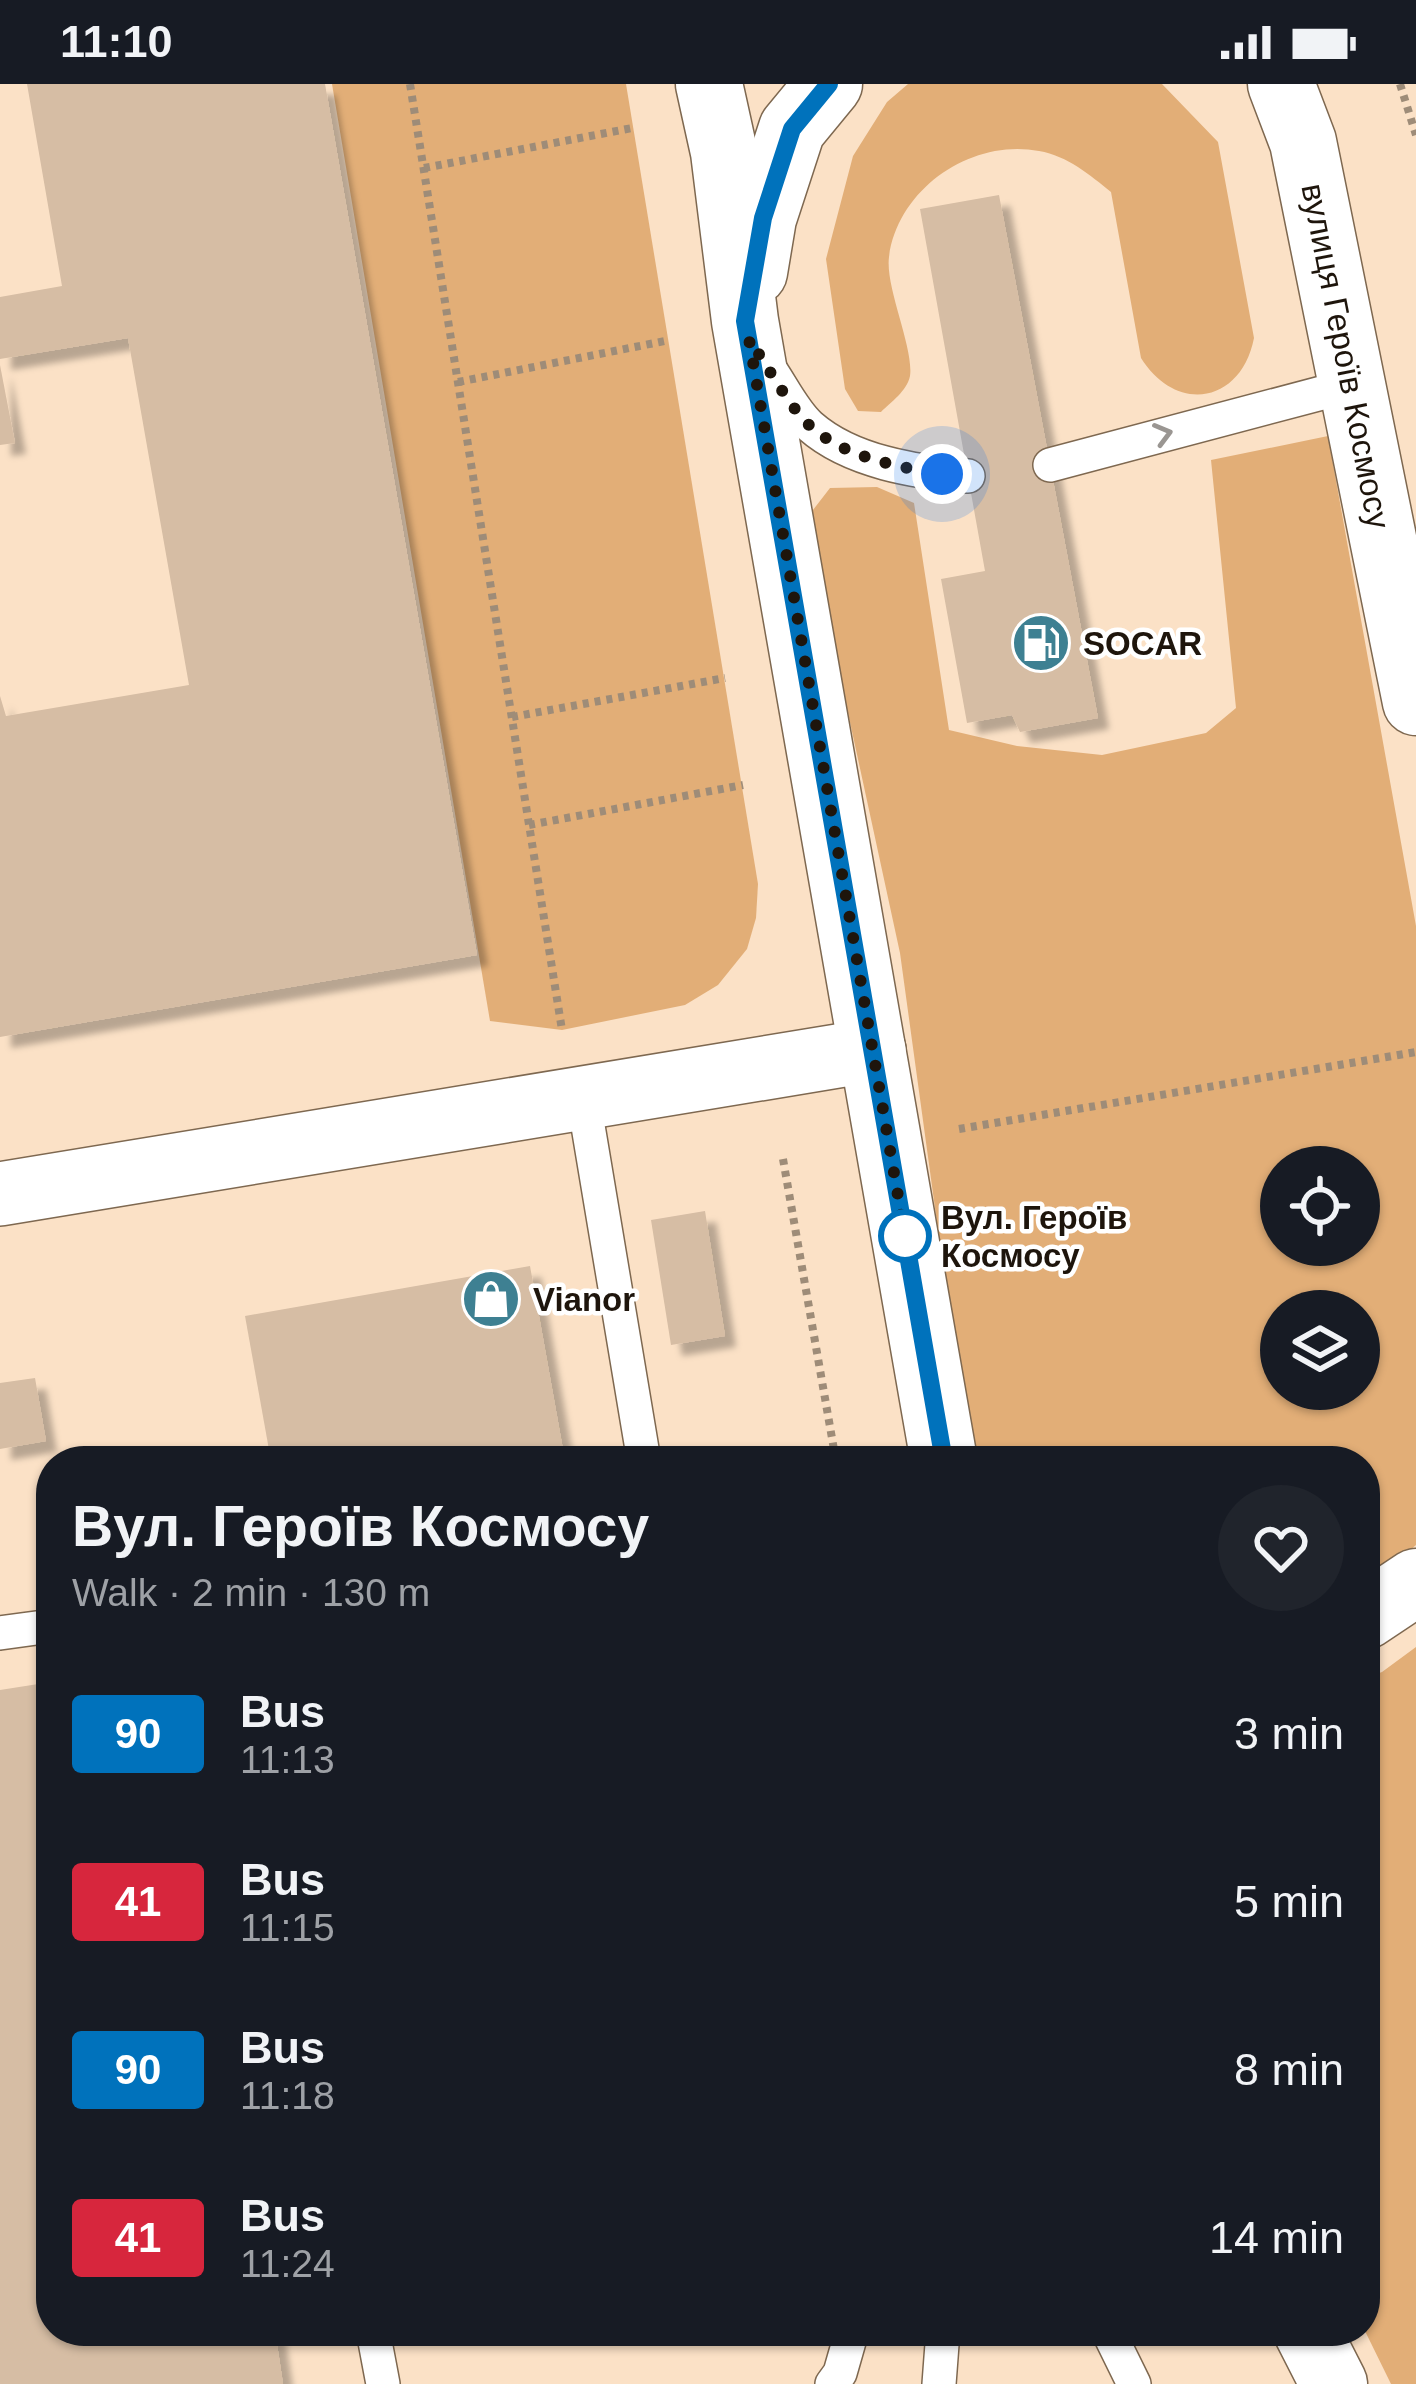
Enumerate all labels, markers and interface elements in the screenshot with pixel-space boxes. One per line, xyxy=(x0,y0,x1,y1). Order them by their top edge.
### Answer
text: 11:10 xyxy=(60,16,173,67)
street label: вулиця Героїв Космосу xyxy=(1294,180,1398,532)
one-way arrow xyxy=(1152,424,1173,449)
your location xyxy=(912,444,972,504)
fuel station icon: SOCAR xyxy=(1010,612,1072,674)
place label: SOCAR xyxy=(1083,625,1202,662)
map controls xyxy=(1260,1146,1380,1410)
button: locate xyxy=(1260,1146,1380,1266)
place label: Вул. Героїв Космосу xyxy=(941,1199,1127,1274)
marker: Вул. Героїв Космосу xyxy=(880,1211,930,1261)
shop icon: Vianor xyxy=(460,1268,522,1330)
place label: Vianor xyxy=(533,1281,635,1318)
button: layers xyxy=(1260,1290,1380,1410)
button: heart xyxy=(1218,1485,1344,1611)
text: Вул. Героїв Космосу xyxy=(72,1494,649,1558)
text: Walk · 2 min · 130 m xyxy=(72,1571,430,1614)
text: Bus xyxy=(240,1686,325,1737)
text: 3 min xyxy=(1234,1708,1344,1759)
text: 90 xyxy=(115,1710,161,1757)
text: 11:13 xyxy=(240,1738,335,1781)
text: Bus xyxy=(240,1854,325,1905)
text: 5 min xyxy=(1234,1876,1344,1927)
text: 41 xyxy=(115,1878,161,1925)
text: 11:15 xyxy=(240,1906,335,1949)
text: Bus xyxy=(240,2022,325,2073)
text: 8 min xyxy=(1234,2044,1344,2095)
text: 90 xyxy=(115,2046,161,2093)
text: 11:18 xyxy=(240,2074,335,2117)
text: Bus xyxy=(240,2190,325,2241)
text: 14 min xyxy=(1209,2212,1344,2263)
text: 41 xyxy=(115,2214,161,2261)
text: 11:24 xyxy=(240,2242,335,2285)

